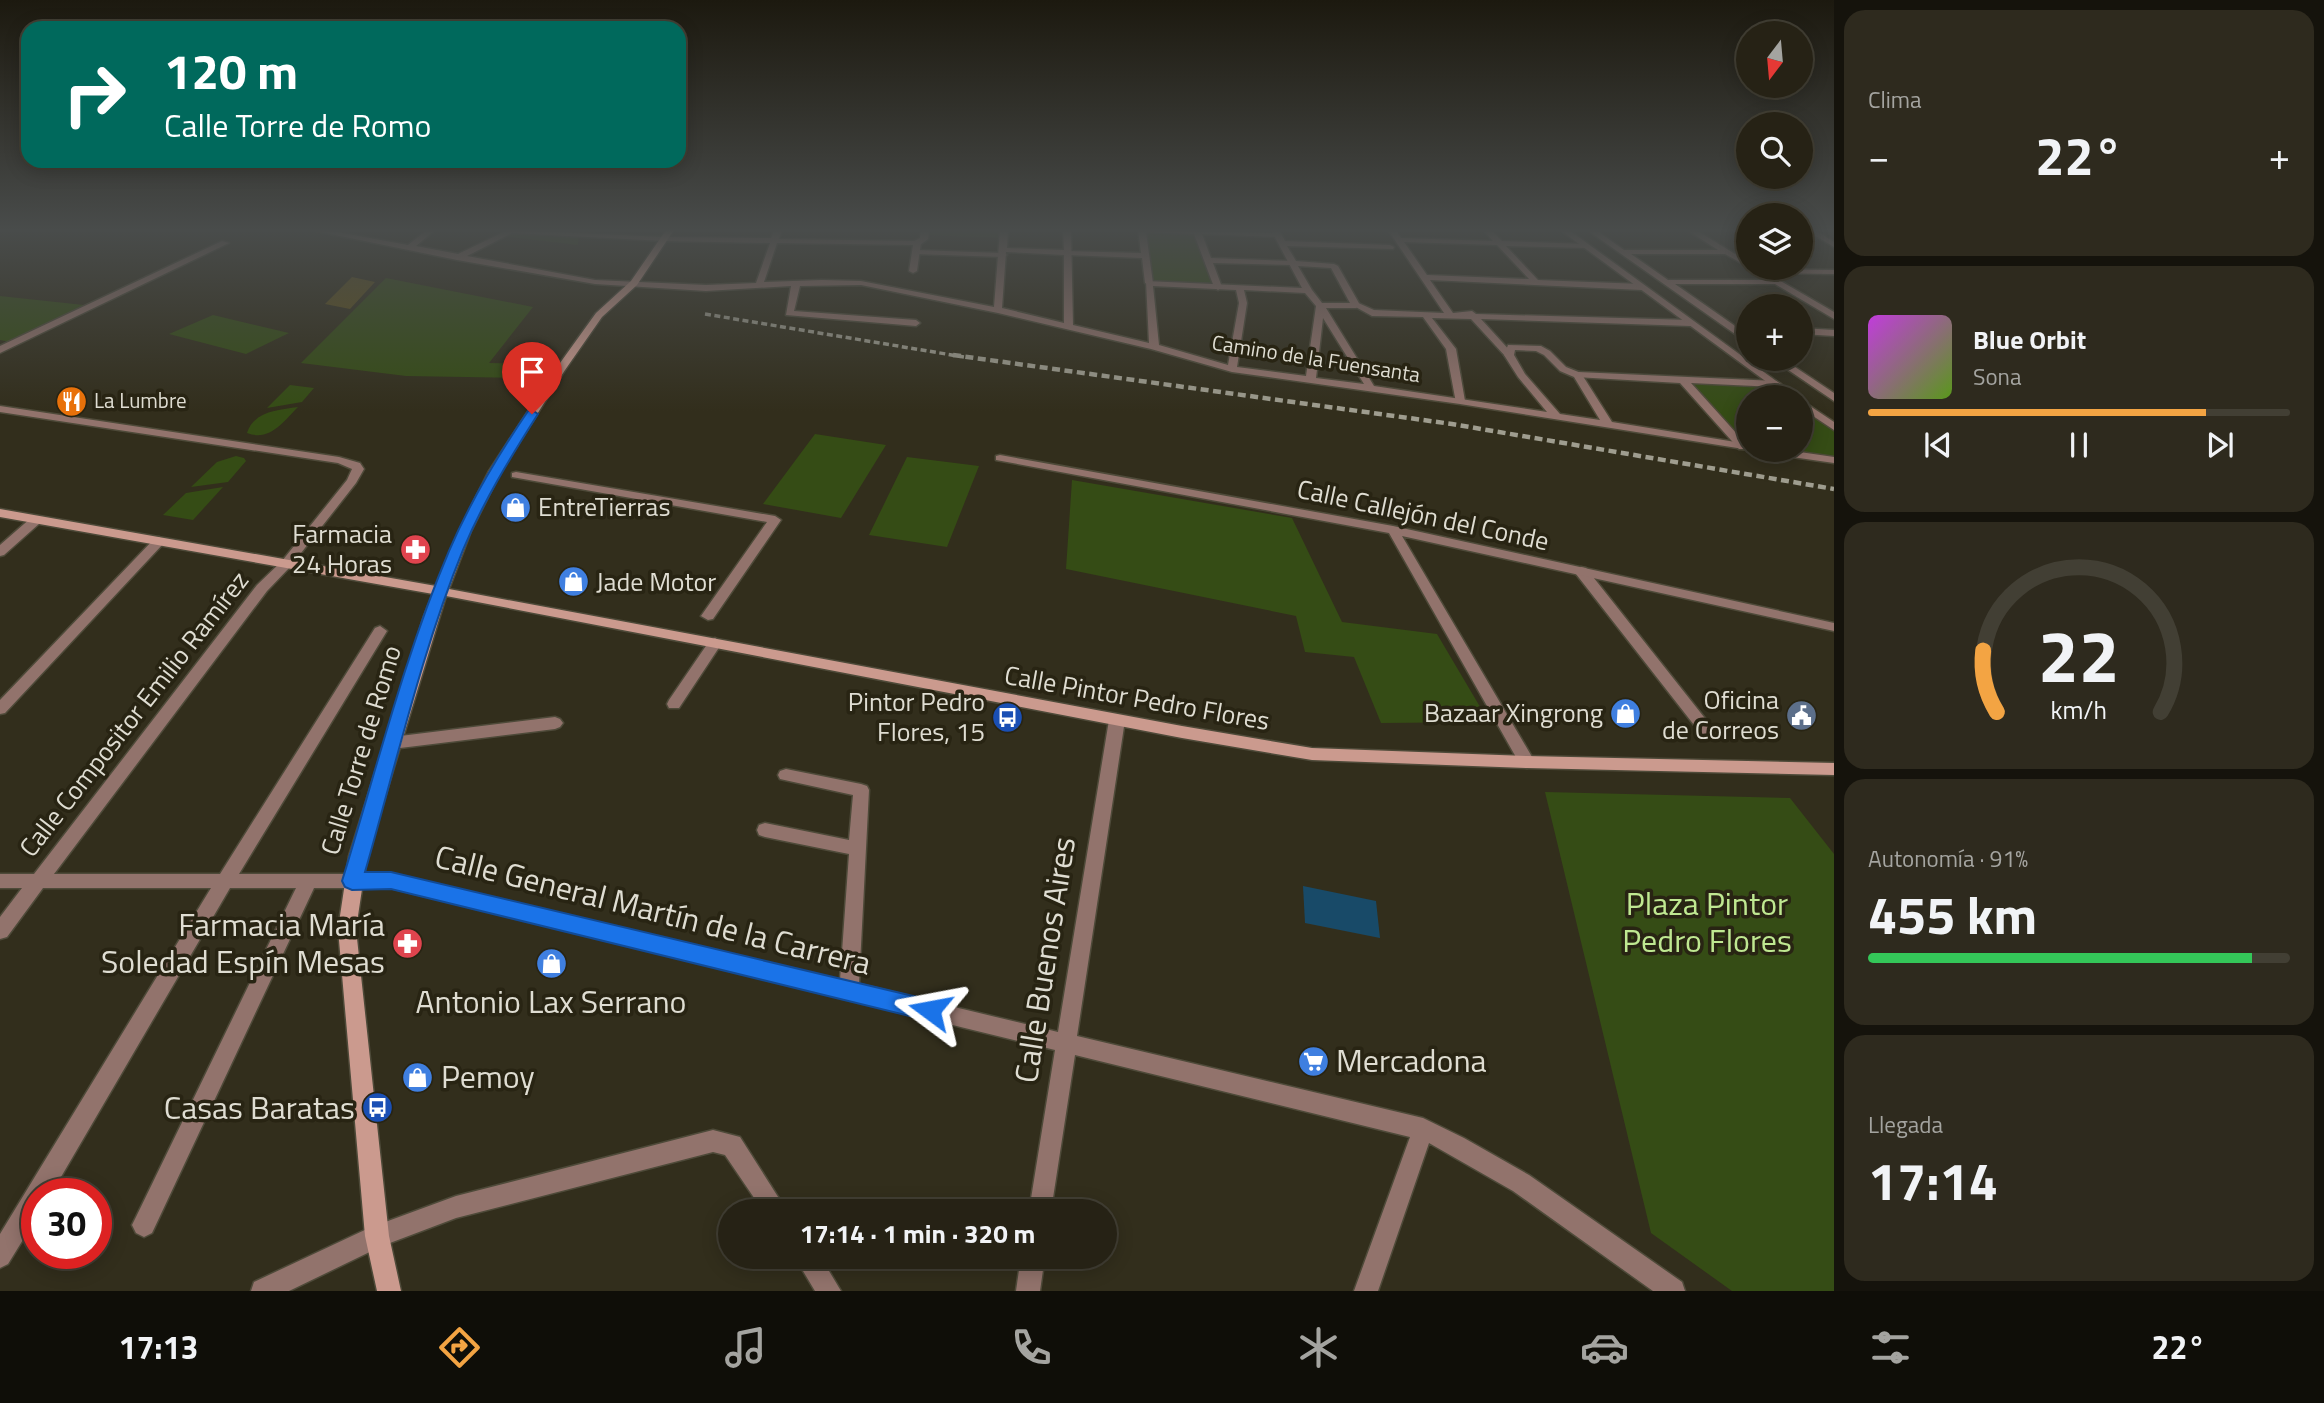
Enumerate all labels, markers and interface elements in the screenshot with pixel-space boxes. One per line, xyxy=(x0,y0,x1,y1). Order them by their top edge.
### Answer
north arrow xyxy=(1736,21,1813,98)
map controls xyxy=(1736,21,1813,462)
text: 120 m xyxy=(164,33,298,108)
icon: right xyxy=(49,49,140,140)
text: Clima xyxy=(1868,82,1922,117)
text: Calle Torre de Romo xyxy=(164,101,431,149)
button: search xyxy=(1736,112,1813,189)
text: 22° xyxy=(2035,116,2123,195)
text: − xyxy=(1868,127,1889,185)
text: + xyxy=(2269,127,2290,185)
button: layers xyxy=(1736,203,1813,280)
button: + xyxy=(1736,294,1813,371)
text: Blue Orbit xyxy=(1973,320,2086,359)
street label: Camino de la Fuensanta xyxy=(1210,326,1423,390)
pin xyxy=(502,342,562,414)
icon: arrive xyxy=(513,353,551,391)
text: Sona xyxy=(1973,359,2021,394)
restaurant icon: La Lumbre xyxy=(54,384,88,418)
place label: La Lumbre xyxy=(94,384,187,416)
button: − xyxy=(1736,385,1813,462)
icon: previous xyxy=(1919,426,1957,464)
icon: pause xyxy=(2060,426,2098,464)
icon: next xyxy=(2201,426,2239,464)
street label: Calle Callejón del Conde xyxy=(1294,469,1553,560)
place label: EntreTierras xyxy=(538,487,670,526)
shop icon: EntreTierras xyxy=(498,490,532,524)
place label: Farmacia 24 Horas xyxy=(292,514,392,583)
pharmacy icon: Farmacia 24 Horas xyxy=(398,532,432,566)
street label: Calle Compositor Emilio Ramírez xyxy=(9,562,258,865)
place label: Jade Motor xyxy=(596,562,716,601)
shop icon: Jade Motor xyxy=(556,565,590,599)
text: 22 xyxy=(2038,600,2120,710)
street label: Calle Torre de Romo xyxy=(310,640,411,859)
street label: Calle Pintor Pedro Flores xyxy=(1002,655,1273,740)
place label: Oficina de Correos xyxy=(1662,680,1779,749)
place label: Pintor Pedro Flores, 15 xyxy=(848,682,985,751)
text: km/h xyxy=(2051,690,2107,728)
place label: Bazaar Xingrong xyxy=(1424,693,1603,732)
shop icon: Bazaar Xingrong xyxy=(1609,696,1643,730)
public building icon: Oficina de Correos xyxy=(1785,698,1819,732)
bus stop icon: Pintor Pedro Flores, 15 xyxy=(991,700,1025,734)
street label: Calle General Martín de la Carrera xyxy=(430,832,876,986)
street label: Calle Buenos Aires xyxy=(1001,834,1087,1086)
text: Autonomía · 91% xyxy=(1868,841,2028,876)
text: 455 km xyxy=(1868,875,2037,954)
park label: Plaza Pintor Pedro Flores xyxy=(1622,879,1792,964)
place label: Farmacia María Soledad Espín Mesas xyxy=(101,900,385,985)
pharmacy icon: Farmacia María Soledad Espín Mesas xyxy=(391,926,425,960)
shop icon: Antonio Lax Serrano xyxy=(534,946,568,980)
position arrow xyxy=(893,973,967,1047)
place label: Antonio Lax Serrano xyxy=(415,977,687,1025)
place label: Mercadona xyxy=(1336,1036,1487,1084)
supermarket icon: Mercadona xyxy=(1296,1044,1330,1078)
place label: Pemoy xyxy=(441,1052,535,1100)
shop icon: Pemoy xyxy=(401,1060,435,1094)
place label: Casas Baratas xyxy=(164,1083,355,1131)
bus stop icon: Casas Baratas xyxy=(361,1091,395,1125)
text: Llegada xyxy=(1868,1107,1943,1142)
text: 17:14 xyxy=(1868,1141,1998,1220)
speed limit sign: 30 xyxy=(21,1178,112,1269)
text: 17:14 · 1 min · 320 m xyxy=(800,1214,1035,1253)
text: 17:13 xyxy=(119,1323,198,1371)
icon: directions xyxy=(435,1323,484,1372)
icon: music xyxy=(721,1323,770,1372)
icon: phone xyxy=(1007,1323,1056,1372)
icon: climate xyxy=(1294,1323,1343,1372)
icon: car xyxy=(1580,1323,1629,1372)
icon: filters xyxy=(1866,1323,1915,1372)
text: 22° xyxy=(2152,1323,2205,1371)

